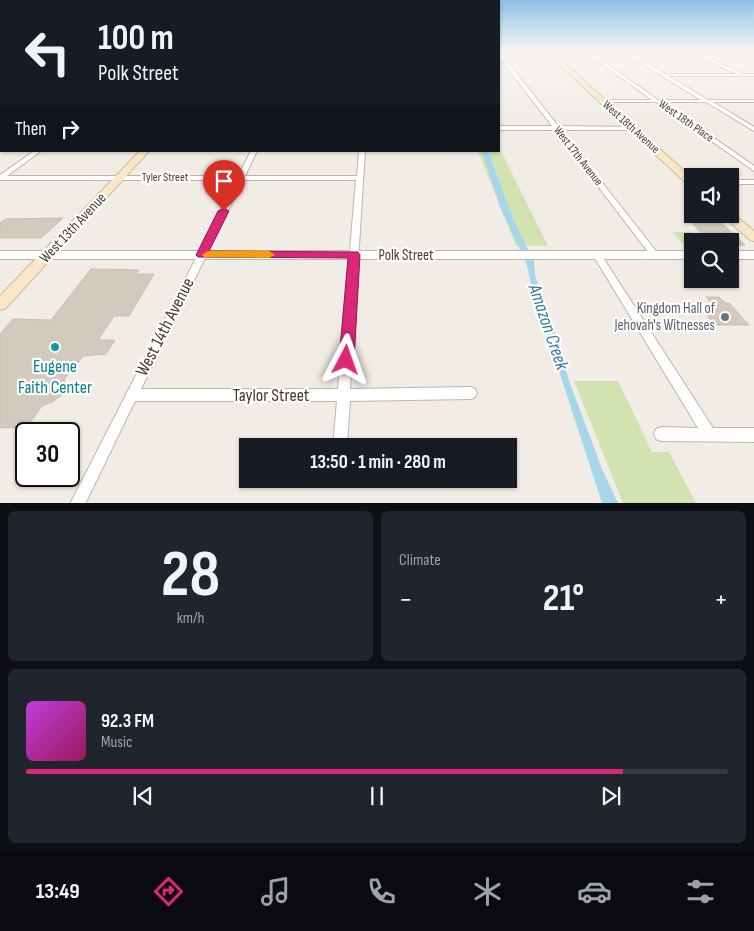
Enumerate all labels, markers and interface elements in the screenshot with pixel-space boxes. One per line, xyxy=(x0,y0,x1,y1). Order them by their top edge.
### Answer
text: 100 m xyxy=(98,17,174,60)
icon: left xyxy=(15,20,80,85)
text: Polk Street xyxy=(98,60,179,87)
street label: West 18th Avenue xyxy=(599,97,663,157)
street label: West 18th Place xyxy=(655,97,717,146)
icon: right xyxy=(56,115,84,143)
text: Then xyxy=(15,118,46,141)
street label: West 17th Avenue xyxy=(550,123,606,189)
pin xyxy=(203,160,245,211)
icon: arrive xyxy=(210,167,238,195)
map controls xyxy=(684,168,739,288)
button: sound xyxy=(684,168,739,223)
street label: Tyler Street xyxy=(142,170,189,185)
street label: West 13th Avenue xyxy=(36,189,110,267)
button: search xyxy=(684,233,739,288)
street label: Polk Street xyxy=(378,246,434,265)
street label: West 14th Avenue xyxy=(131,274,199,380)
water label: Amazon Creek xyxy=(522,280,574,374)
place label: Kingdom Hall of Jehovah's Witnesses xyxy=(613,299,716,335)
marker: Kingdom Hall of Jehovah's Witnesses xyxy=(719,311,731,323)
position arrow xyxy=(319,333,371,385)
marker: Eugene Faith Center xyxy=(49,341,61,353)
place label: Eugene Faith Center xyxy=(18,356,92,398)
street label: Taylor Street xyxy=(233,385,310,406)
speed limit sign: 30 xyxy=(15,422,80,487)
text: 13:50 · 1 min · 280 m xyxy=(310,451,446,474)
text: 28 xyxy=(161,537,220,615)
text: Climate xyxy=(399,551,441,570)
text: 21° xyxy=(543,576,584,621)
text: − xyxy=(399,583,413,616)
text: + xyxy=(714,583,728,616)
text: km/h xyxy=(177,609,204,628)
text: 92.3 FM xyxy=(101,710,154,733)
text: Music xyxy=(101,733,132,752)
icon: previous xyxy=(129,782,157,810)
icon: pause xyxy=(363,782,391,810)
icon: next xyxy=(597,782,625,810)
icon: directions xyxy=(151,874,186,909)
icon: music xyxy=(258,874,293,909)
icon: phone xyxy=(364,874,399,909)
icon: climate xyxy=(470,874,505,909)
icon: car xyxy=(577,874,612,909)
icon: filters xyxy=(683,874,718,909)
text: 13:49 xyxy=(36,878,80,905)

